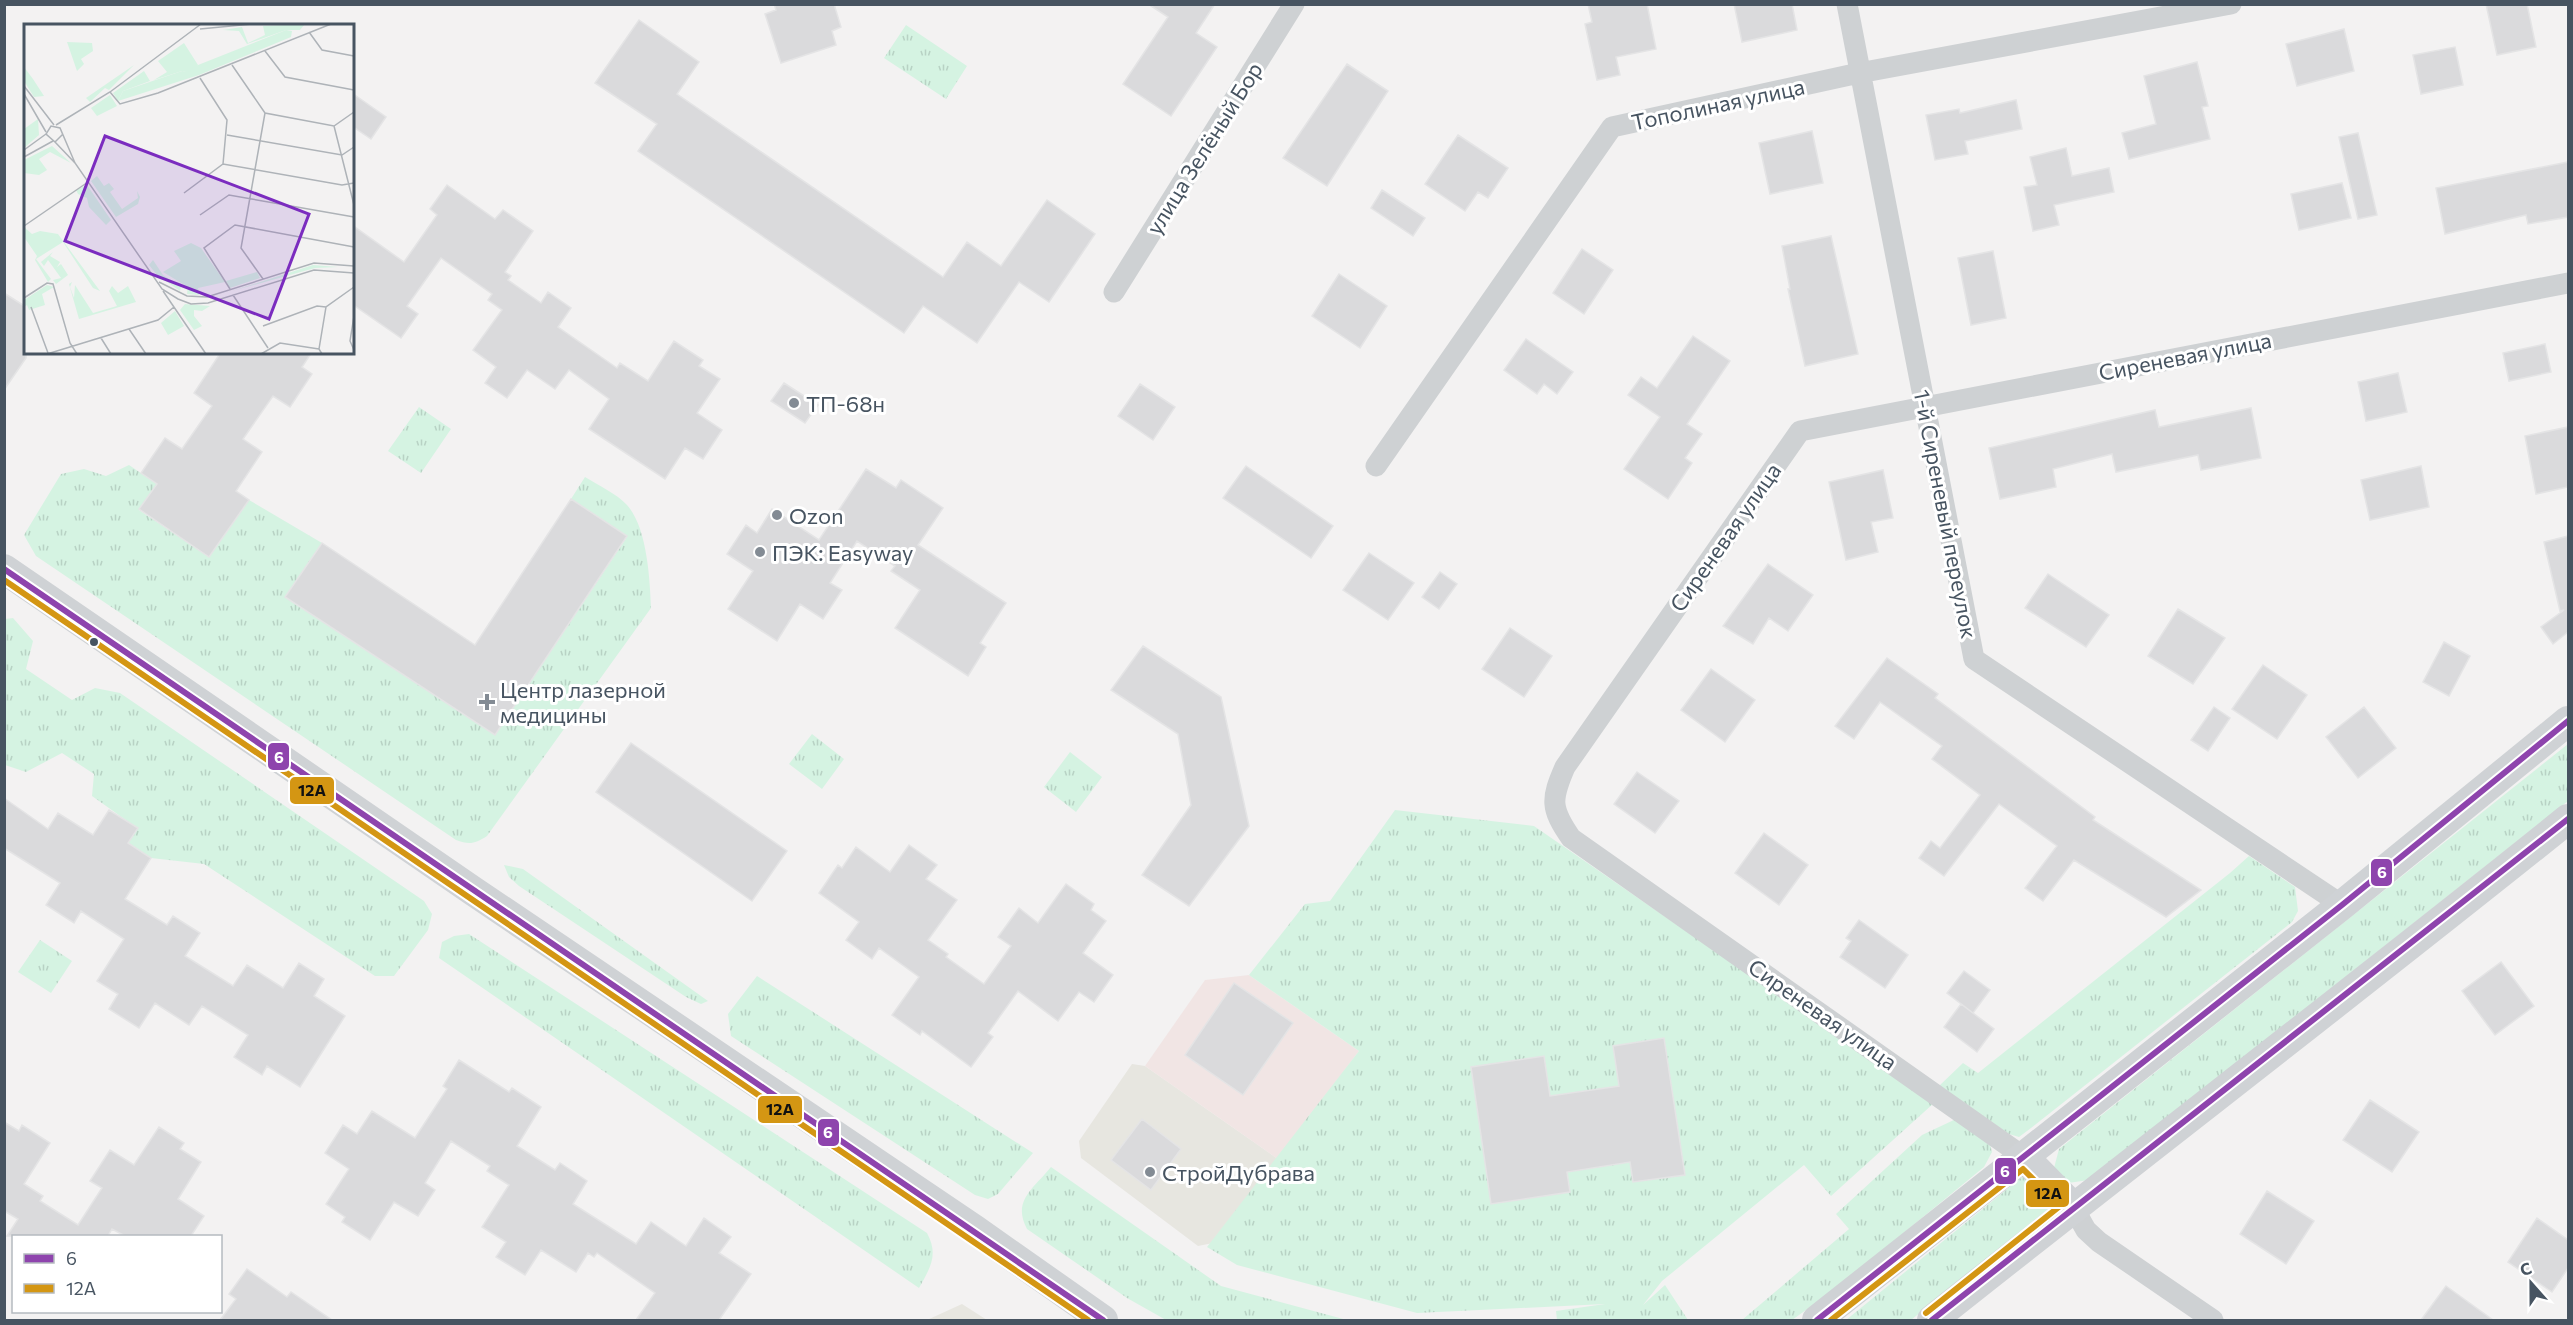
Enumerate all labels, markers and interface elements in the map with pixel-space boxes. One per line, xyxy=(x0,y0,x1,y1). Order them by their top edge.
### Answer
inset map xyxy=(24,24,354,354)
street label: улица Зелёный Бор xyxy=(1140,57,1268,239)
street label: Тополиная улица xyxy=(1629,72,1807,136)
street label: Сиреневая улица xyxy=(2096,326,2274,386)
street label: 1-й Сиреневый переулок xyxy=(1909,387,1983,641)
place label: ТП-68н xyxy=(806,390,885,417)
marker: ТП-68н xyxy=(787,396,801,410)
street label: Сиреневая улица xyxy=(1664,457,1786,617)
place label: Ozon xyxy=(789,502,844,529)
marker: Ozon xyxy=(770,508,784,522)
place label: ПЭК: Easyway xyxy=(772,539,913,566)
marker: ПЭК: Easyway xyxy=(753,545,767,559)
unlabelled marker xyxy=(88,636,100,648)
place label: Центр лазерной медицины xyxy=(500,676,666,728)
marker: Центр лазерной медицины xyxy=(478,693,496,711)
line badge: 6 xyxy=(267,742,290,771)
text: 6 xyxy=(274,747,284,766)
line badge: 12А xyxy=(289,776,335,805)
text: 12А xyxy=(298,780,326,799)
line badge: 6 xyxy=(2370,858,2393,887)
text: 6 xyxy=(2377,862,2387,881)
street label: Сиреневая улица xyxy=(1743,953,1903,1075)
line badge: 12А xyxy=(757,1095,803,1124)
text: 12А xyxy=(766,1099,794,1118)
line badge: 6 xyxy=(817,1118,840,1147)
text: 6 xyxy=(823,1122,833,1141)
line badge: 6 xyxy=(1994,1157,2017,1185)
place label: СтройДубрава xyxy=(1162,1159,1315,1186)
text: 6 xyxy=(2000,1161,2010,1180)
marker: СтройДубрава xyxy=(1143,1165,1157,1179)
line badge: 12А xyxy=(2025,1179,2070,1208)
text: 12А xyxy=(2034,1183,2062,1202)
legend xyxy=(12,1235,222,1313)
text: 6 xyxy=(66,1247,77,1269)
north arrow xyxy=(2501,1253,2561,1313)
text: С xyxy=(2517,1258,2534,1279)
text: 12А xyxy=(66,1277,96,1299)

